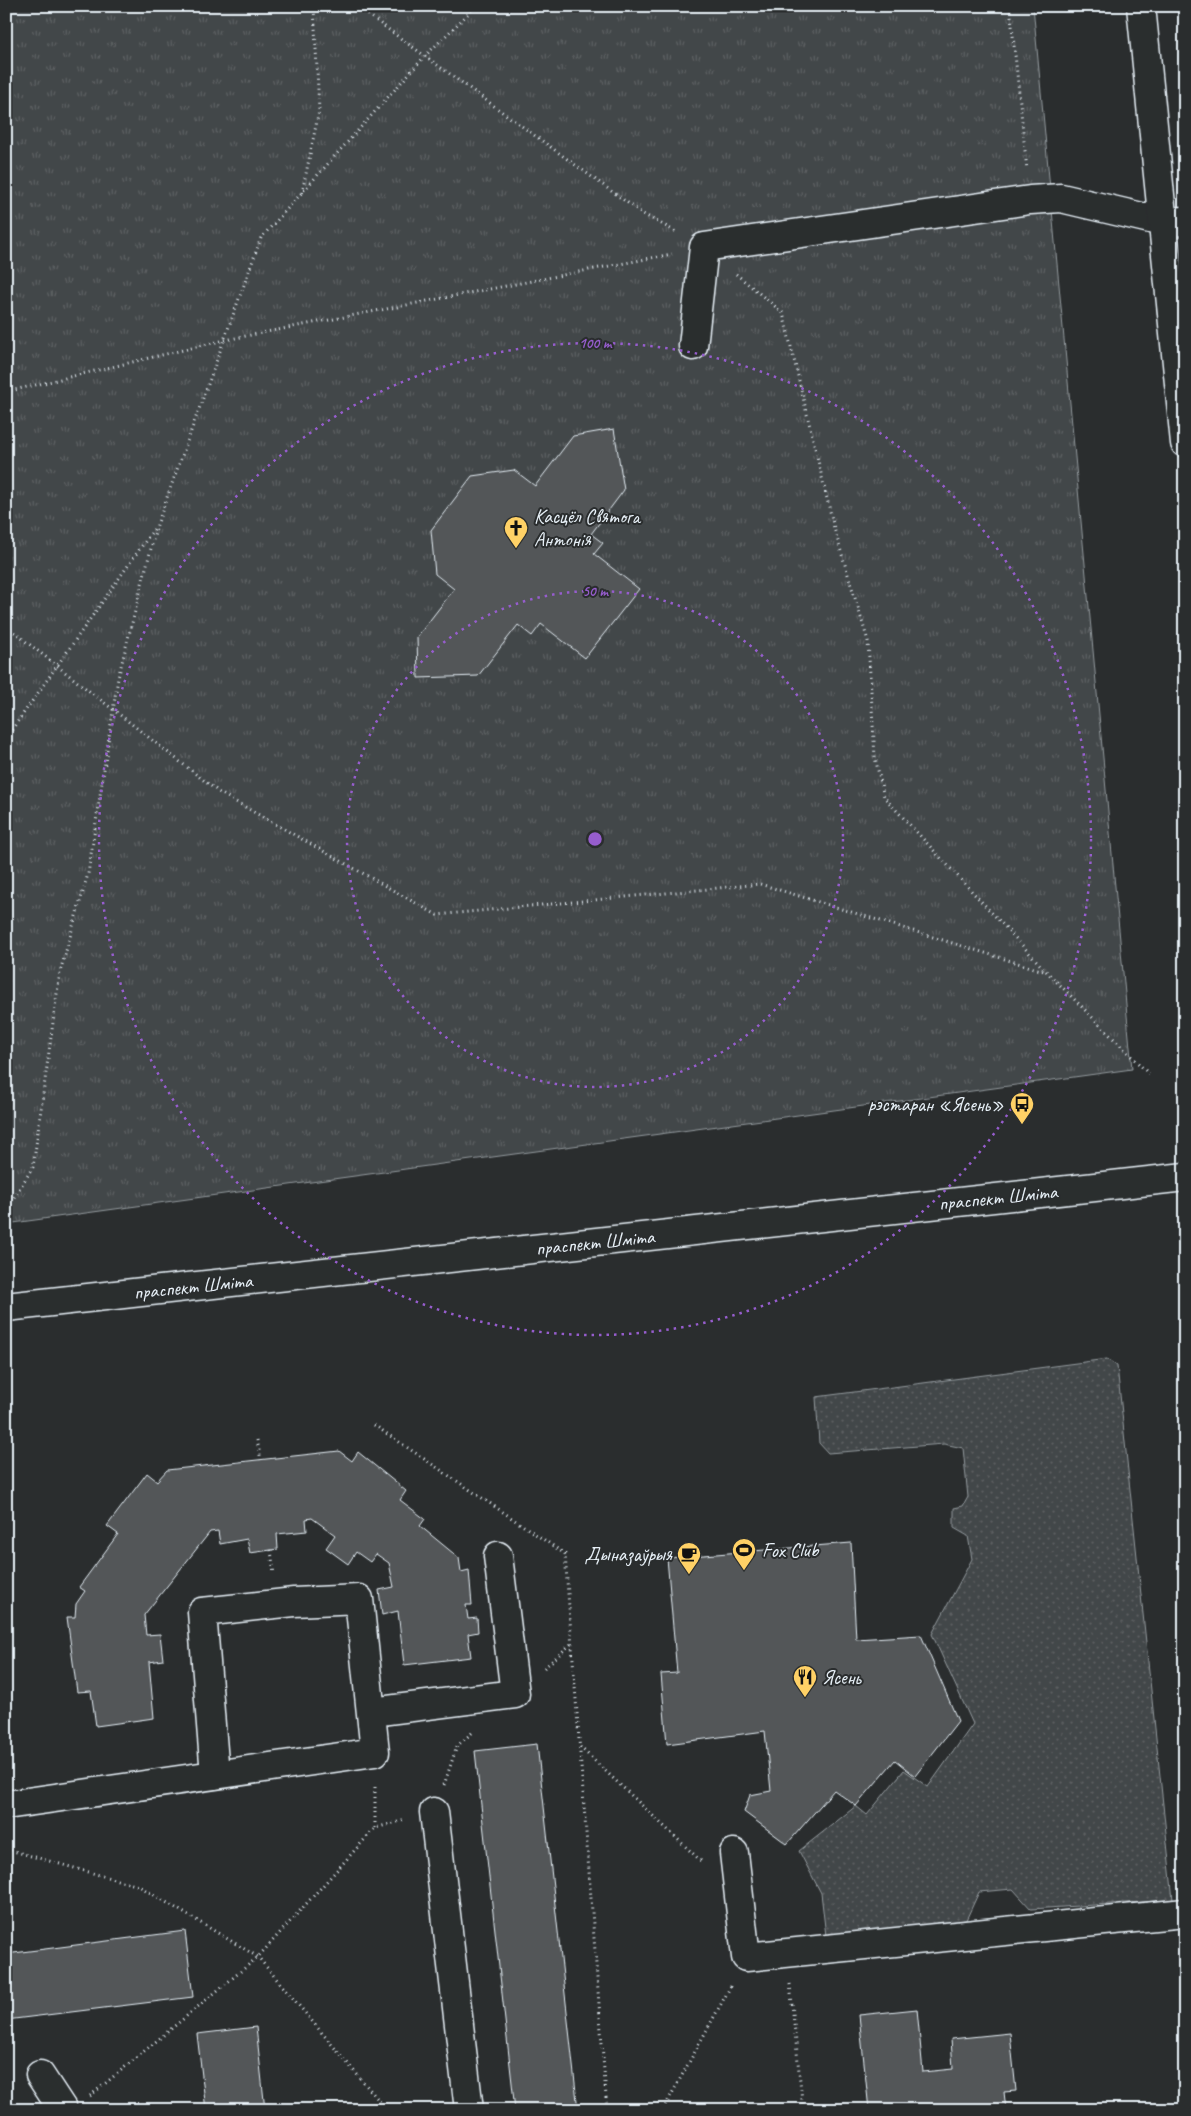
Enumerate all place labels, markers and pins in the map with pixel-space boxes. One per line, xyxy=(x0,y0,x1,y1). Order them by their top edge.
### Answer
place label: Касцёл Святога Антонія xyxy=(534,504,642,552)
church icon: Касцёл Святога Антонія xyxy=(503,515,529,549)
centre of rings xyxy=(586,830,604,848)
bus stop icon: рэстаран «Ясень» xyxy=(1009,1091,1035,1125)
place label: рэстаран «Ясень» xyxy=(868,1092,1004,1117)
sports icon: Fox Club xyxy=(731,1537,757,1571)
place label: Fox Club xyxy=(762,1538,820,1563)
cafe icon: Дыназаўрыя xyxy=(676,1541,702,1575)
place label: Дыназаўрыя xyxy=(585,1542,673,1567)
restaurant icon: Ясень xyxy=(792,1664,818,1698)
place label: Ясень xyxy=(822,1665,863,1690)

